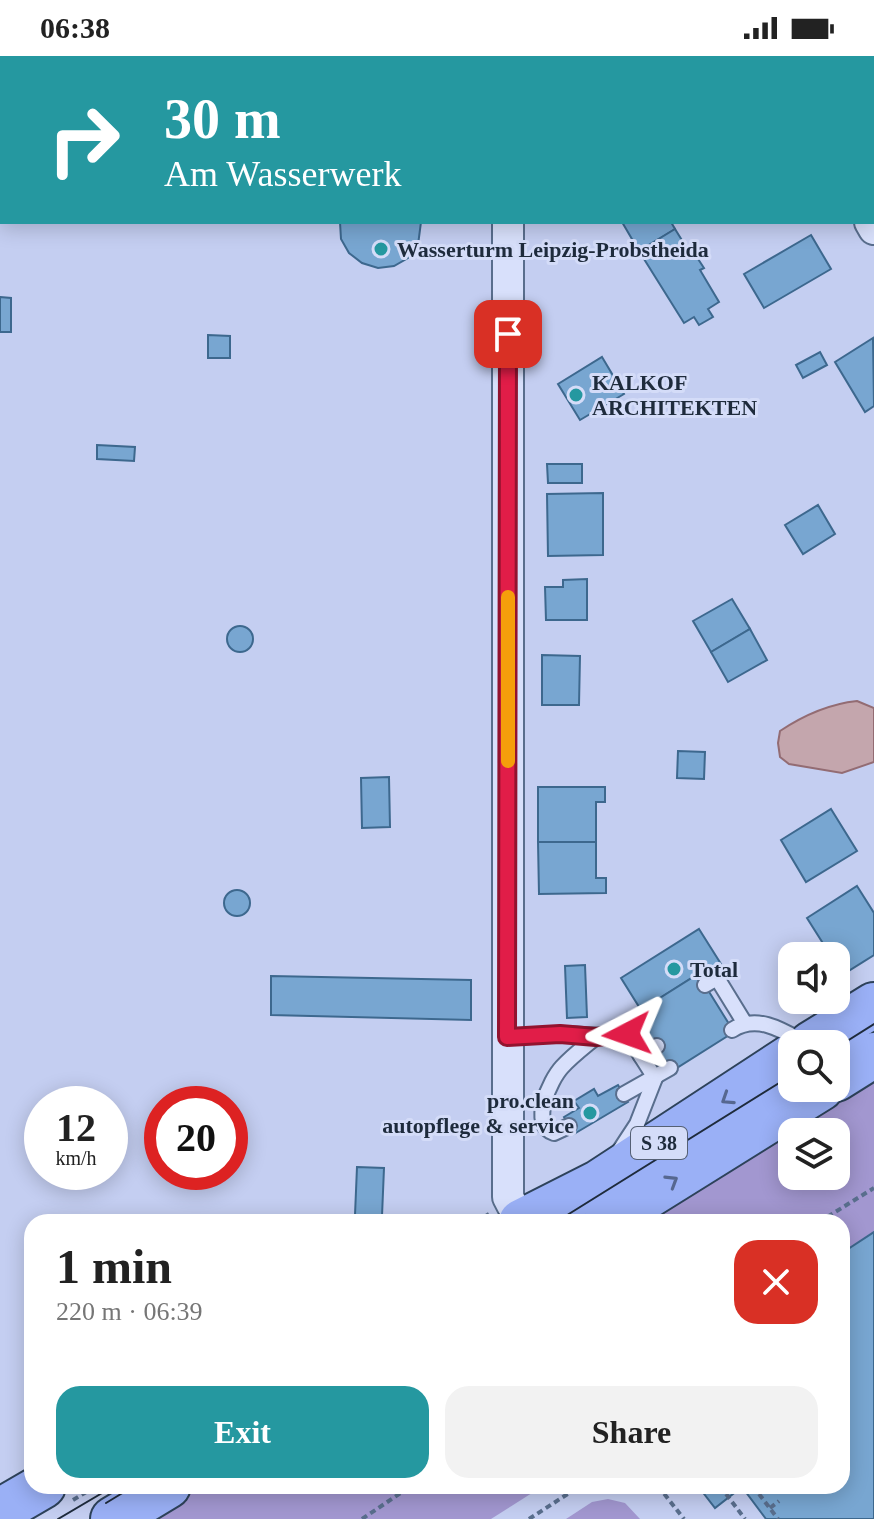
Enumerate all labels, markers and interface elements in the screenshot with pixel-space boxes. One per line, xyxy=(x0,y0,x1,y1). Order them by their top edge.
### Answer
text: 06:38 xyxy=(40,11,110,44)
icon: right xyxy=(32,88,136,192)
text: 30 m xyxy=(164,88,281,150)
text: Am Wasserwerk xyxy=(164,154,401,194)
place label: Wasserturm Leipzig-Probstheida xyxy=(397,237,709,262)
marker: Wasserturm Leipzig-Probstheida xyxy=(372,240,390,258)
pin xyxy=(474,300,542,368)
icon: arrive xyxy=(486,312,530,356)
place label: KALKOF ARCHITEKTEN xyxy=(592,370,757,420)
marker: KALKOF ARCHITEKTEN xyxy=(567,386,585,404)
map controls xyxy=(778,942,850,1190)
button: sound xyxy=(778,942,850,1014)
place label: Total xyxy=(690,957,738,982)
marker: Total xyxy=(665,960,683,978)
position arrow xyxy=(585,992,669,1076)
button: search xyxy=(778,1030,850,1102)
speed limit sign: 20 xyxy=(144,1086,248,1190)
place label: pro.clean autopflege & service xyxy=(382,1088,574,1138)
one-way arrow xyxy=(721,1089,735,1104)
marker: pro.clean autopflege & service xyxy=(581,1104,599,1122)
text: 12 xyxy=(56,1105,96,1150)
button: layers xyxy=(778,1118,850,1190)
road number: S 38 xyxy=(631,1127,687,1159)
text: km/h xyxy=(55,1147,97,1169)
one-way arrow xyxy=(663,1175,678,1190)
text: 1 min xyxy=(56,1240,172,1293)
button: close xyxy=(734,1240,818,1324)
text: 220 m · 06:39 xyxy=(56,1297,203,1326)
button: Exit xyxy=(56,1386,429,1478)
button: Share xyxy=(445,1386,818,1478)

